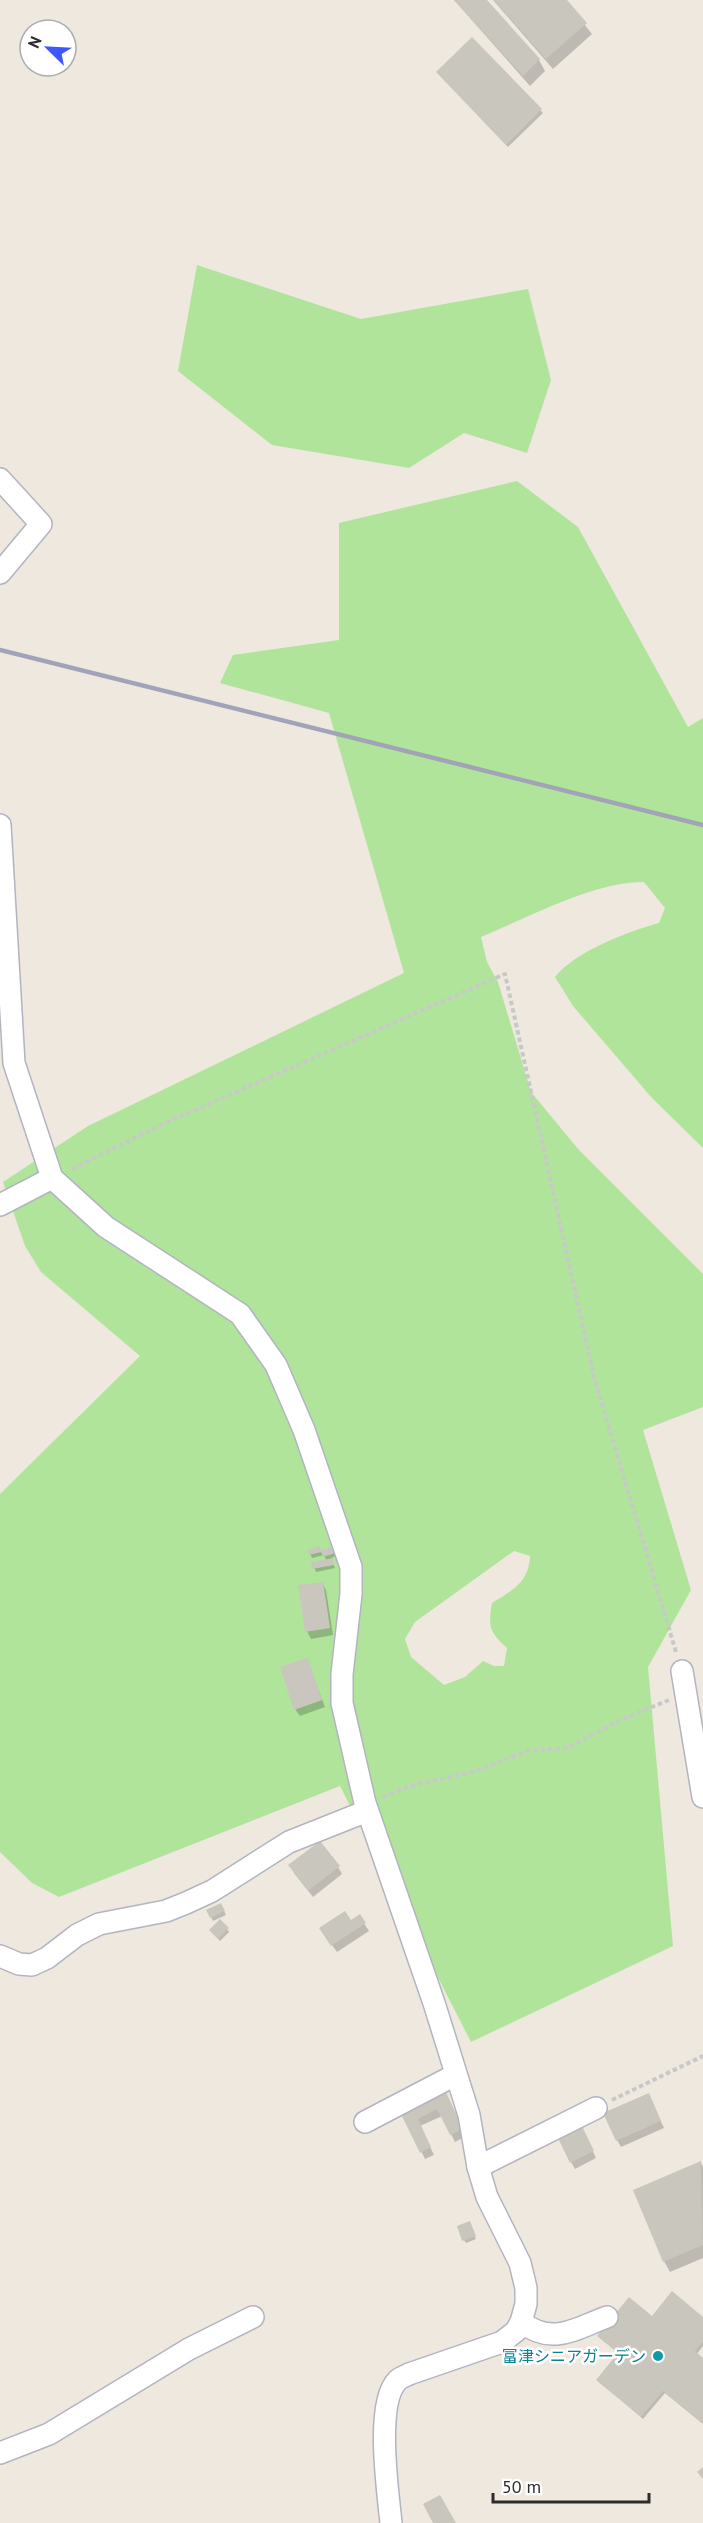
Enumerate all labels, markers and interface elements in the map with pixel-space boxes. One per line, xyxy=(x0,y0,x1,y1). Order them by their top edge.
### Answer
north arrow xyxy=(18,18,78,78)
text: N xyxy=(23,33,46,51)
place label: 富津シニアガーデン xyxy=(502,2346,646,2366)
marker: 富津シニアガーデン xyxy=(651,2349,665,2363)
scale bar xyxy=(493,2466,649,2504)
text: 50 m xyxy=(502,2475,541,2498)

